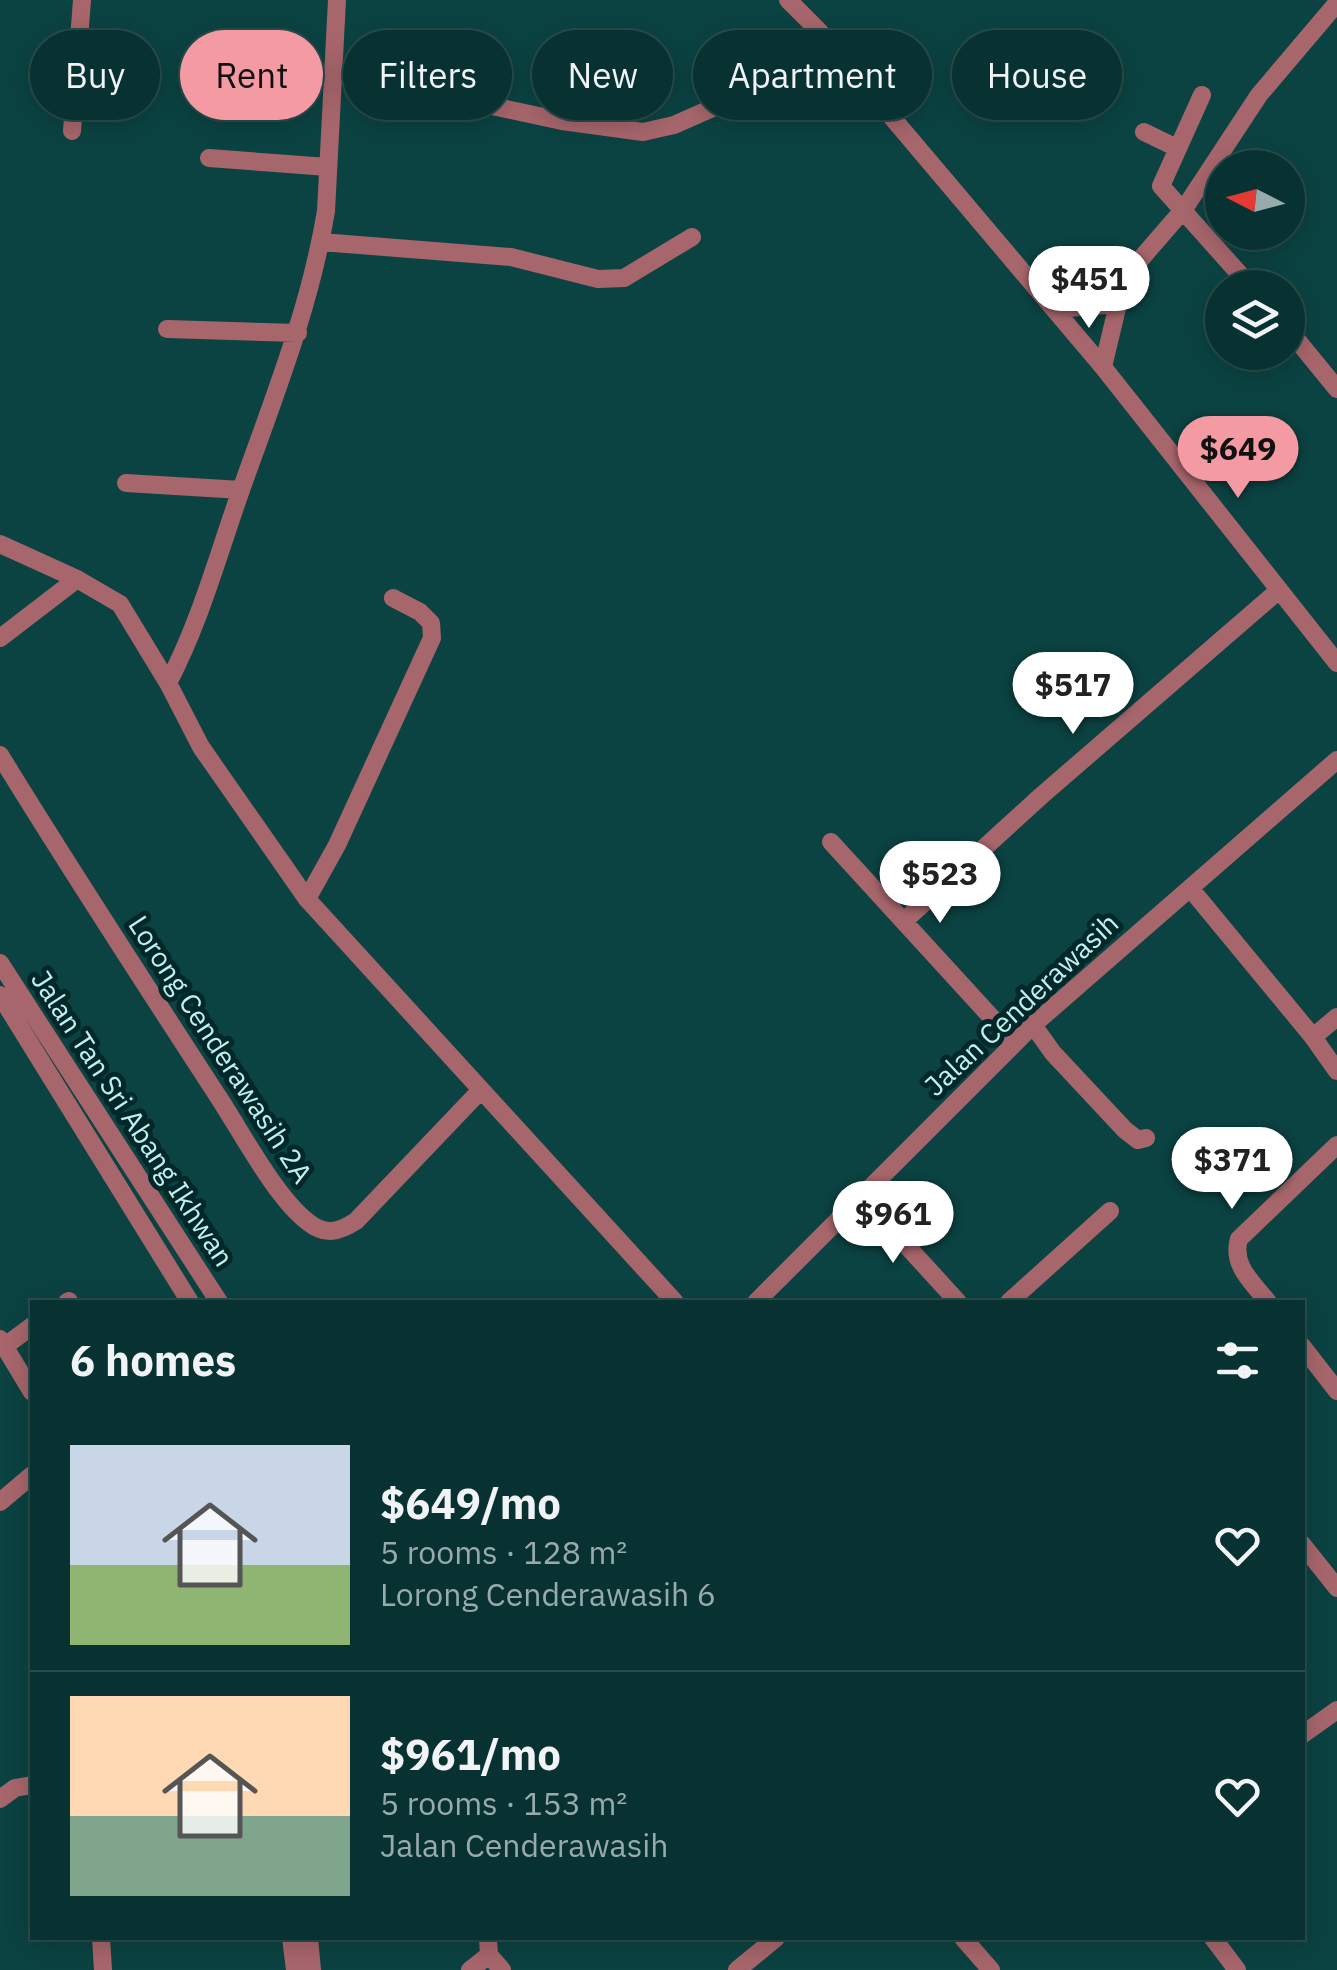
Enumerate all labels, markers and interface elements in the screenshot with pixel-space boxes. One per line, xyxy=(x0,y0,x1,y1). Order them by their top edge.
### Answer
chip: Buy xyxy=(30,30,160,120)
chip: Rent xyxy=(180,30,323,120)
chip: Filters xyxy=(343,30,512,120)
chip: New xyxy=(532,30,673,120)
chip: Apartment xyxy=(693,30,932,120)
chip: House xyxy=(952,30,1122,120)
north arrow xyxy=(1205,150,1305,250)
map controls xyxy=(1205,150,1305,370)
pin: $451 xyxy=(1030,246,1148,331)
text: $451 xyxy=(1051,257,1127,299)
button: layers xyxy=(1205,270,1305,370)
pin: $649 xyxy=(1179,416,1297,501)
text: $649 xyxy=(1200,427,1276,469)
pin: $517 xyxy=(1014,652,1132,737)
text: $517 xyxy=(1035,663,1111,705)
pin: $523 xyxy=(881,841,999,926)
text: $523 xyxy=(902,852,978,894)
street label: Jalan Cenderawasih xyxy=(916,904,1126,1104)
street label: Lorong Cenderawasih 2A xyxy=(121,908,321,1190)
street label: Jalan Tan Sri Abang Ikhwan xyxy=(23,963,243,1273)
pin: $371 xyxy=(1173,1127,1291,1212)
text: $371 xyxy=(1194,1138,1270,1180)
pin: $961 xyxy=(834,1181,952,1266)
text: $961 xyxy=(855,1192,931,1234)
text: 6 homes xyxy=(70,1333,236,1388)
icon: filters xyxy=(1210,1333,1265,1388)
text: $649/mo xyxy=(380,1476,561,1531)
icon: home xyxy=(150,1485,270,1605)
icon: heart xyxy=(1210,1518,1265,1573)
text: 5 rooms · 128 m² xyxy=(380,1531,627,1573)
text: Lorong Cenderawasih 6 xyxy=(380,1573,716,1615)
text: $961/mo xyxy=(380,1727,561,1782)
icon: home xyxy=(150,1736,270,1856)
icon: heart xyxy=(1210,1769,1265,1824)
text: 5 rooms · 153 m² xyxy=(380,1782,627,1824)
text: Jalan Cenderawasih xyxy=(380,1824,668,1866)

